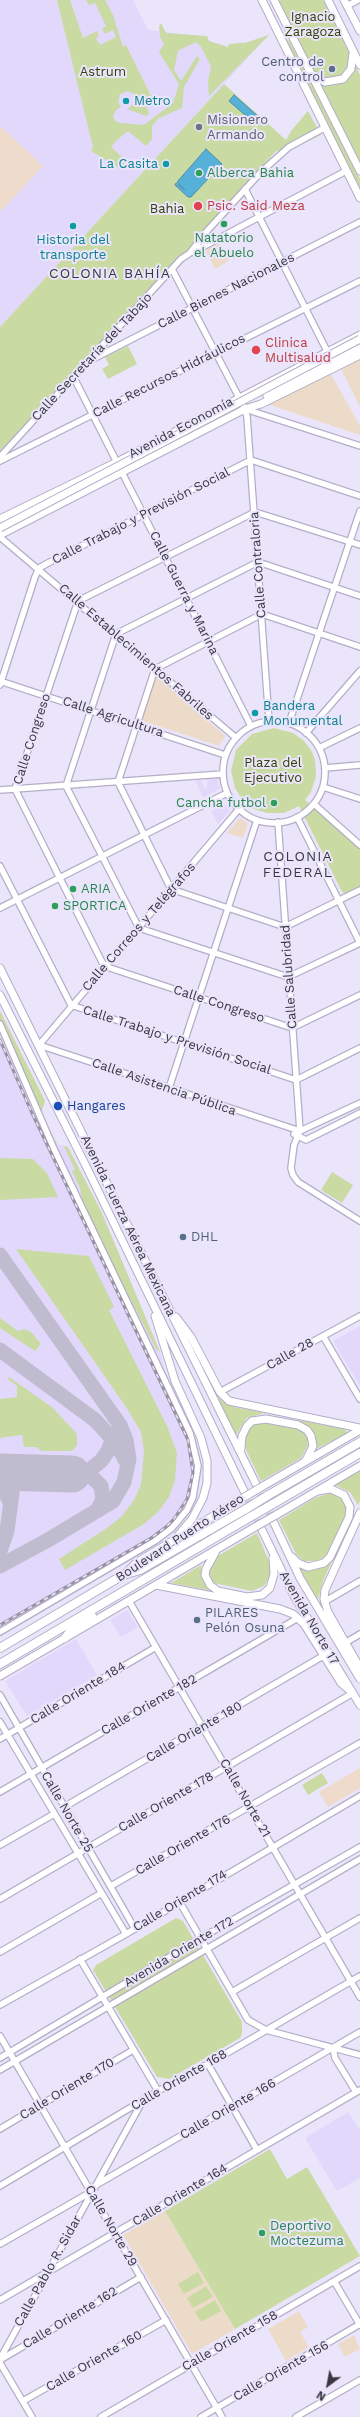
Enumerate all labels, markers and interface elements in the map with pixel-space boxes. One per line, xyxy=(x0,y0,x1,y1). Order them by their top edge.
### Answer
park label: Ignacio Zaragoza xyxy=(285,9,341,40)
place label: Centro de control xyxy=(261,54,324,85)
park label: Astrum xyxy=(80,64,126,80)
marker: Centro de control xyxy=(327,64,337,74)
place label: Metro xyxy=(134,93,171,109)
marker: Metro xyxy=(121,96,131,106)
place label: Misionero Armando xyxy=(207,112,268,143)
marker: Misionero Armando xyxy=(194,122,204,132)
place label: La Casita xyxy=(99,156,158,172)
marker: La Casita xyxy=(161,159,171,169)
place label: Alberca Bahia xyxy=(207,165,294,181)
marker: Alberca Bahia xyxy=(194,168,204,178)
place label: Psic. Said Meza xyxy=(207,198,305,214)
marker: Psic. Said Meza xyxy=(192,200,204,212)
park label: Bahia xyxy=(150,201,184,217)
marker: Natatorio el Abuelo xyxy=(219,219,229,229)
marker: Historia del transporte xyxy=(68,221,78,231)
place label: Natatorio el Abuelo xyxy=(194,230,254,261)
place label: Historia del transporte xyxy=(36,232,110,263)
street label: Calle Bienes Nacionales xyxy=(155,250,297,332)
district label: COLONIA BAHÍA xyxy=(49,266,171,282)
street label: Calle Secretaría del Tabajo xyxy=(28,290,156,424)
street label: Calle Recursos Hidráulicos xyxy=(90,331,248,421)
place label: Clinica Multisalud xyxy=(265,335,331,366)
marker: Clinica Multisalud xyxy=(250,344,262,356)
street label: Avenida Economía xyxy=(126,394,236,462)
street label: Calle Trabajo y Previsión Social xyxy=(50,464,232,568)
street label: Calle Contraloria xyxy=(246,511,270,619)
street label: Calle Guerra y Marina xyxy=(146,528,222,658)
street label: Calle Establecimientos Fabriles xyxy=(55,580,217,724)
street label: Calle Congreso xyxy=(10,691,54,787)
street label: Calle Agricultura xyxy=(60,693,166,741)
place label: Bandera Monumental xyxy=(263,698,342,729)
marker: Bandera Monumental xyxy=(250,708,260,718)
park label: Plaza del Ejecutivo xyxy=(244,755,302,786)
place label: Cancha futbol xyxy=(176,795,266,811)
marker: Cancha futbol xyxy=(269,798,279,808)
district label: COLONIA FEDERAL xyxy=(263,849,333,882)
street label: Calle Correos y Telégrafos xyxy=(79,859,199,995)
place label: ARIA xyxy=(81,881,111,897)
marker: ARIA xyxy=(68,884,78,894)
place label: SPORTICA xyxy=(63,898,127,914)
marker: SPORTICA xyxy=(50,901,60,911)
street label: Calle Salubridad xyxy=(278,924,300,1030)
street label: Calle Congreso xyxy=(171,982,267,1026)
street label: Calle Trabajo y Previsión Social xyxy=(81,1002,273,1078)
street label: Calle Asistencia Pública xyxy=(90,1055,238,1119)
place label: Hangares xyxy=(67,1098,126,1114)
marker: Hangares xyxy=(52,1100,64,1112)
street label: Avenida Fuerza Aérea Mexicana xyxy=(77,1133,179,1319)
place label: DHL xyxy=(191,1229,218,1245)
marker: DHL xyxy=(178,1232,188,1242)
street label: Calle 28 xyxy=(264,1335,316,1373)
street label: Boulevard Puerto Aéreo xyxy=(113,1491,247,1585)
street label: Avenida Norte 17 xyxy=(276,1568,342,1668)
place label: PILARES Pelón Osuna xyxy=(205,1605,285,1636)
marker: PILARES Pelón Osuna xyxy=(192,1615,202,1625)
street label: Calle Oriente 184 xyxy=(28,1658,128,1728)
street label: Calle Oriente 182 xyxy=(98,1671,200,1739)
street label: Calle Oriente 180 xyxy=(143,1698,245,1766)
street label: Calle Norte 21 xyxy=(216,1756,274,1840)
street label: Calle Oriente 178 xyxy=(116,1768,216,1836)
street label: Calle Norte 25 xyxy=(38,1769,96,1855)
street label: Calle Oriente 176 xyxy=(133,1811,233,1879)
street label: Calle Oriente 174 xyxy=(130,1867,230,1935)
street label: Avenida Oriente 172 xyxy=(121,1913,237,1991)
street label: Calle Oriente 168 xyxy=(128,2046,230,2114)
street label: Calle Oriente 170 xyxy=(17,2055,117,2123)
street label: Calle Oriente 166 xyxy=(177,2075,279,2143)
street label: Calle Oriente 164 xyxy=(130,2160,230,2230)
street label: Calle Norte 29 xyxy=(81,2183,141,2269)
street label: Calle Pablo R. Sidar xyxy=(11,2213,85,2329)
place label: Deportivo Moctezuma xyxy=(270,2218,344,2249)
marker: Deportivo Moctezuma xyxy=(257,2228,267,2238)
street label: Calle Oriente 162 xyxy=(20,2284,120,2352)
street label: Calle Oriente 158 xyxy=(179,2307,281,2375)
street label: Calle Oriente 160 xyxy=(43,2327,145,2395)
street label: Calle Oriente 156 xyxy=(230,2337,332,2405)
north arrow xyxy=(308,2365,348,2405)
text: N xyxy=(314,2388,328,2403)

